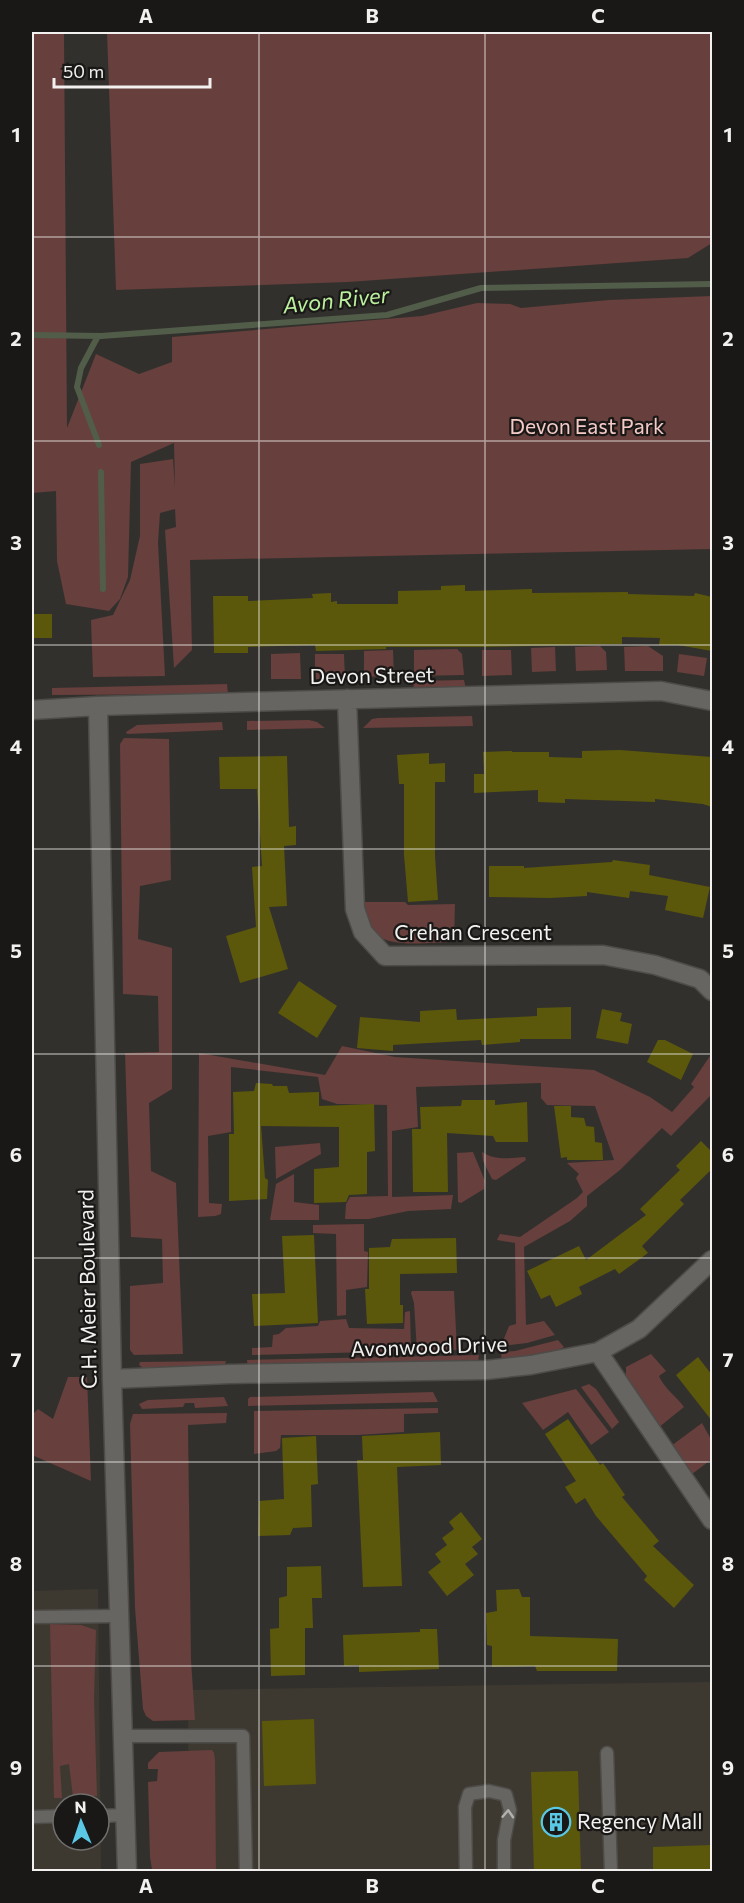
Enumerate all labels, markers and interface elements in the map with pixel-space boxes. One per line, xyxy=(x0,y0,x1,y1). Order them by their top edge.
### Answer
text: A xyxy=(139,3,153,27)
text: B xyxy=(365,3,379,27)
text: C xyxy=(591,3,605,27)
scale bar xyxy=(54,51,210,89)
text: 50 m xyxy=(63,60,104,82)
text: 1 xyxy=(11,122,21,146)
text: 1 xyxy=(723,122,733,146)
water label: Avon River xyxy=(280,280,392,319)
text: 2 xyxy=(10,326,22,350)
text: 2 xyxy=(722,326,734,350)
park label: Devon East Park xyxy=(510,413,664,438)
text: 3 xyxy=(10,530,22,554)
text: 3 xyxy=(722,530,734,554)
street label: Devon Street xyxy=(309,661,435,688)
text: 4 xyxy=(10,734,22,758)
text: 4 xyxy=(722,734,734,758)
street label: Crehan Crescent xyxy=(394,919,552,944)
text: 5 xyxy=(10,938,22,962)
text: 5 xyxy=(722,938,734,962)
text: 6 xyxy=(10,1142,22,1166)
text: 6 xyxy=(722,1142,734,1166)
street label: C.H. Meier Boulevard xyxy=(72,1189,101,1389)
street label: Avonwood Drive xyxy=(350,1330,508,1361)
text: 7 xyxy=(11,1347,22,1371)
text: 7 xyxy=(723,1347,734,1371)
text: 8 xyxy=(10,1551,22,1575)
text: 8 xyxy=(722,1551,734,1575)
text: 9 xyxy=(10,1755,22,1779)
text: 9 xyxy=(722,1755,734,1779)
north arrow xyxy=(51,1792,111,1852)
text: N xyxy=(74,1797,87,1816)
building icon: Regency Mall xyxy=(540,1806,572,1838)
place label: Regency Mall xyxy=(577,1808,703,1833)
one-way arrow xyxy=(501,1809,514,1818)
text: A xyxy=(139,1873,153,1897)
text: B xyxy=(365,1873,379,1897)
text: C xyxy=(591,1873,605,1897)

